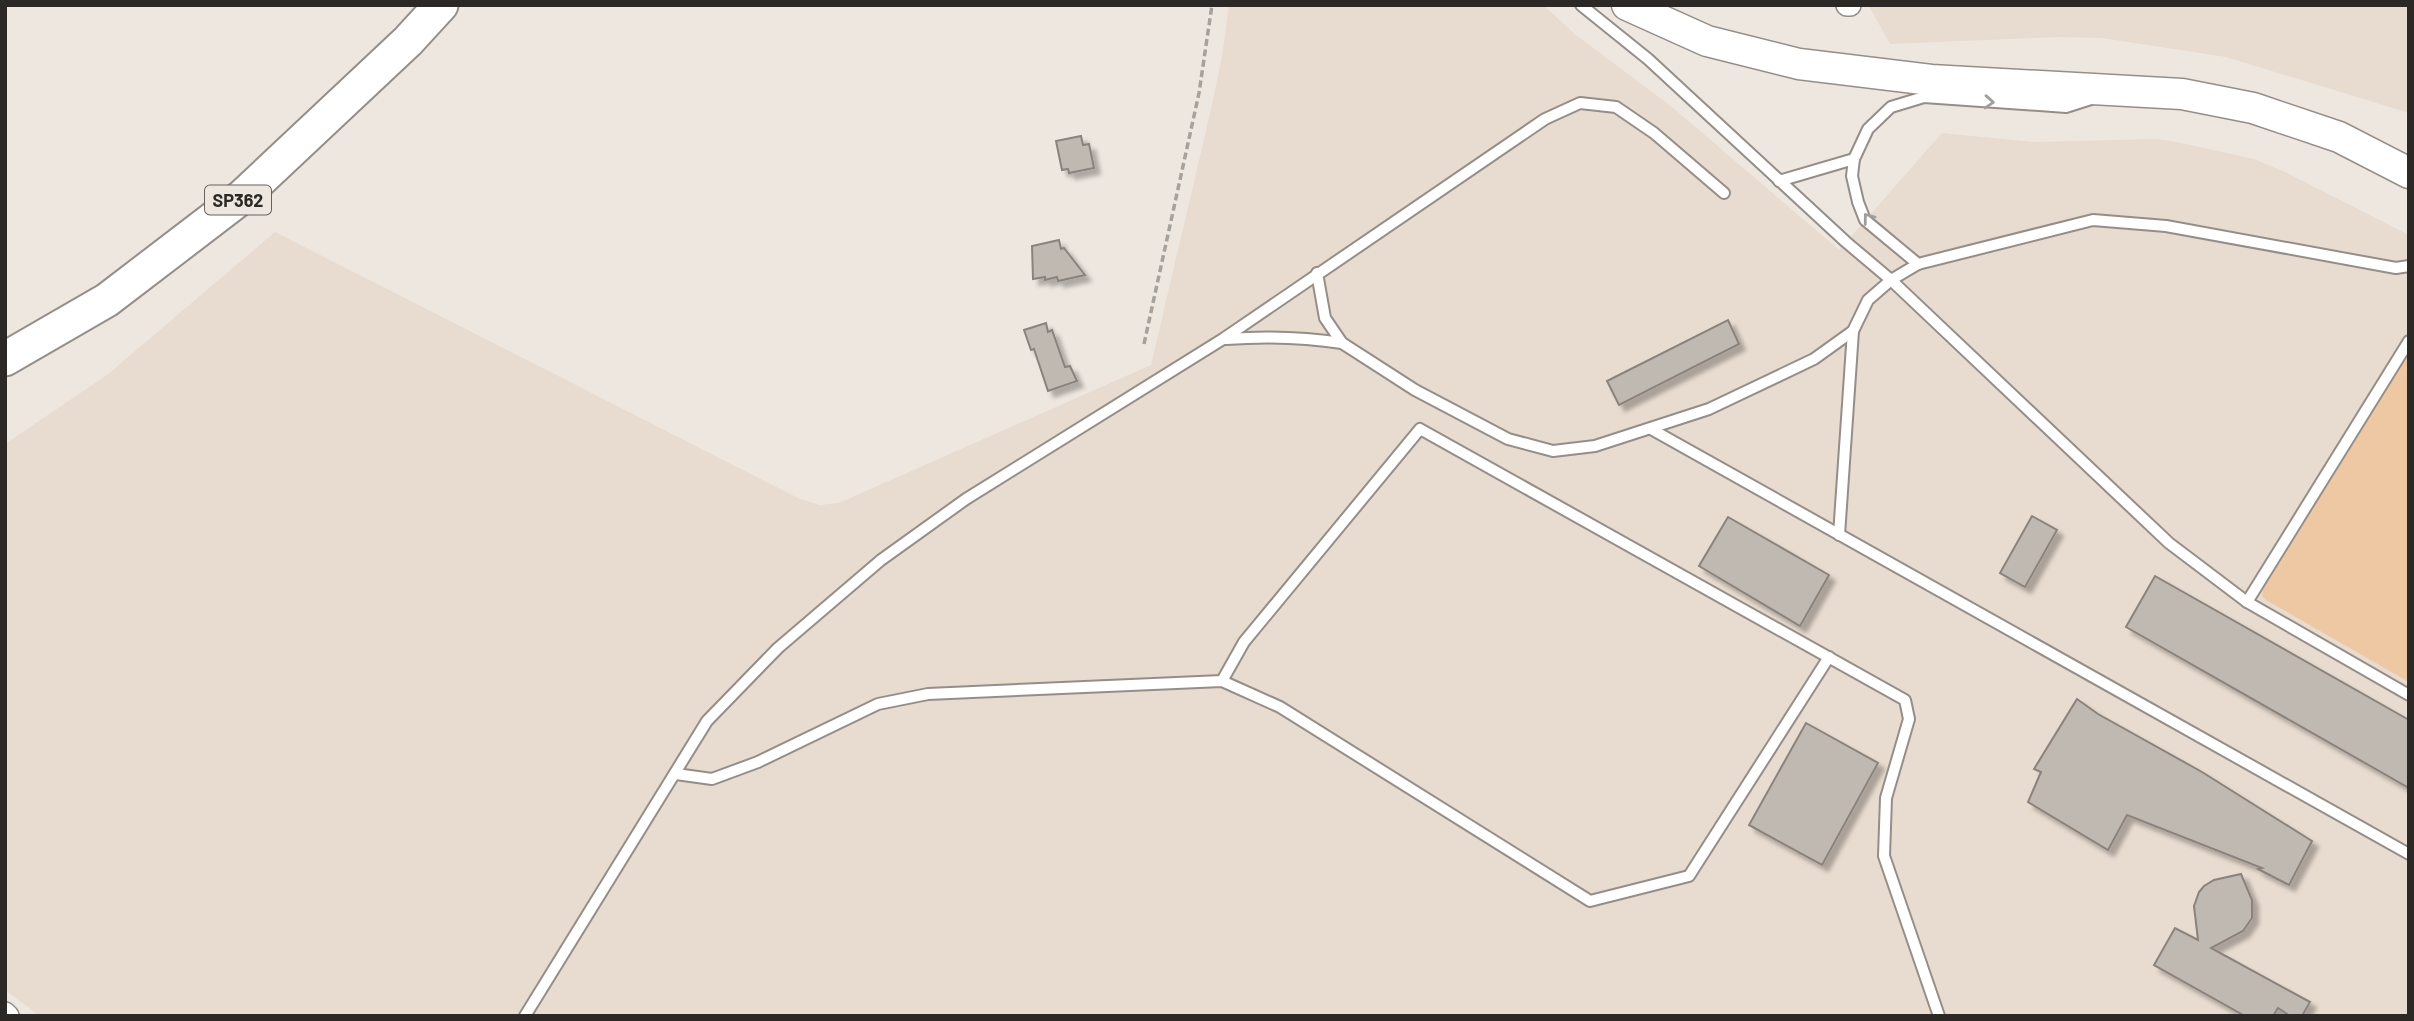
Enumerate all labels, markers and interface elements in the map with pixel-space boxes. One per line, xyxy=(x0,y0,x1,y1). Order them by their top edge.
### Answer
one-way arrow xyxy=(1984,94,1995,109)
road number: SP362 xyxy=(205,186,271,215)
one-way arrow xyxy=(1864,214,1876,226)

